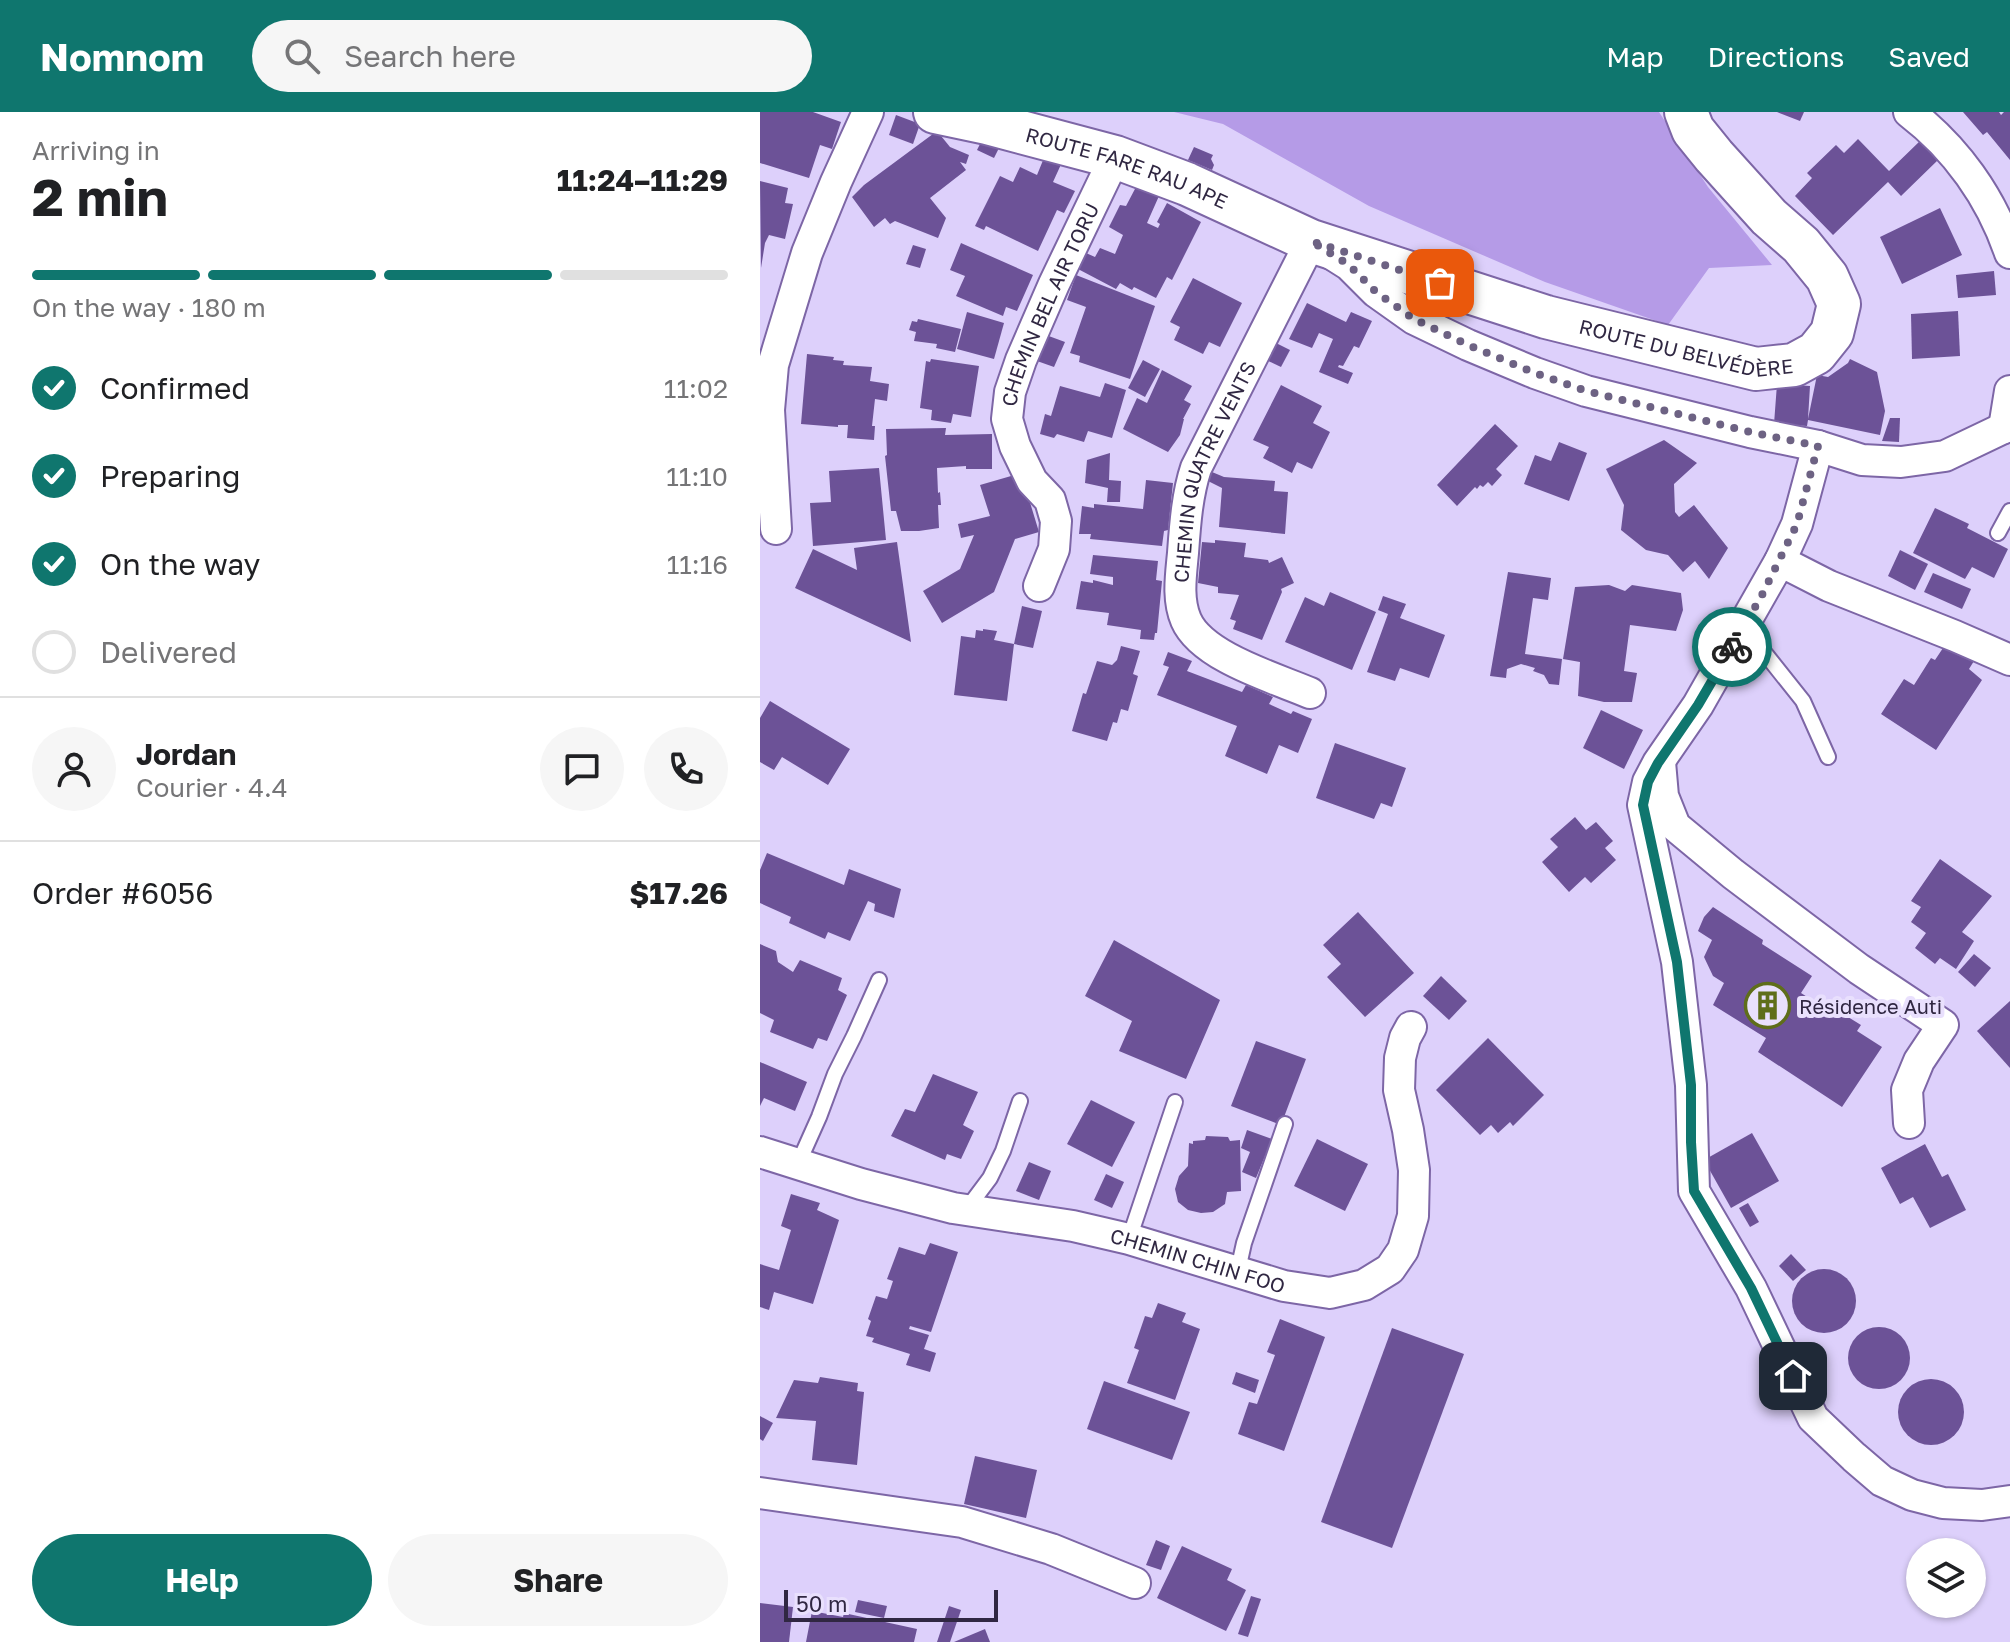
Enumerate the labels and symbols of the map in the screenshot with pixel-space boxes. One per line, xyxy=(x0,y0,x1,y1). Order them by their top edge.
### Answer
street label: ROUTE FARE RAU APE xyxy=(1023,122,1232,213)
street label: CHEMIN BEL AIR TORU xyxy=(997,199,1103,407)
pin xyxy=(1406,249,1474,317)
street label: ROUTE DU BELVÉDÈRE xyxy=(1577,314,1794,381)
street label: CHEMIN QUATRE VENTS xyxy=(1168,357,1260,584)
courier xyxy=(1692,607,1772,687)
building icon: Résidence Auti xyxy=(1744,982,1792,1030)
place label: Résidence Auti xyxy=(1799,994,1942,1018)
street label: CHEMIN CHIN FOO xyxy=(1108,1223,1288,1298)
pin xyxy=(1759,1342,1827,1410)
scale bar xyxy=(784,1586,998,1622)

